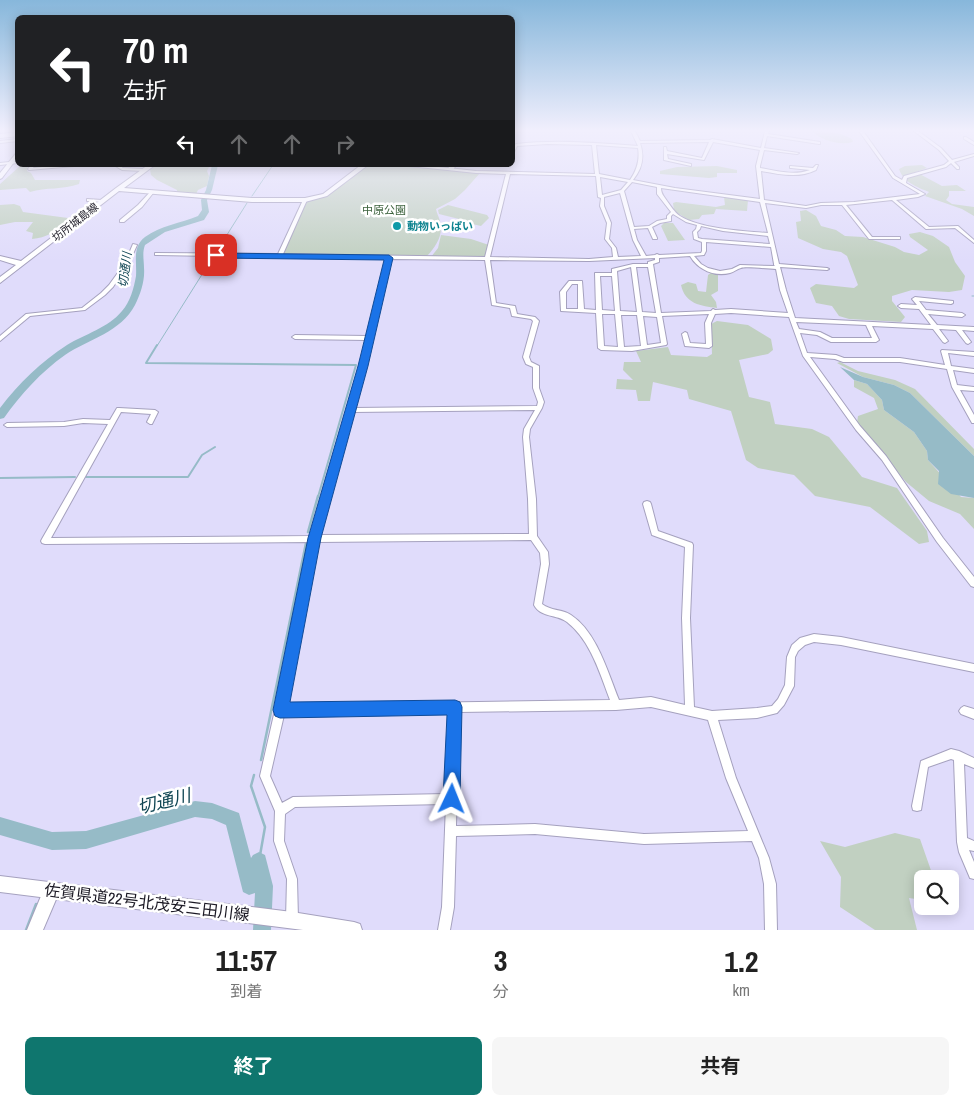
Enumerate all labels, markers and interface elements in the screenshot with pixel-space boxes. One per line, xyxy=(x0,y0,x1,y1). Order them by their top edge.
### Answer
text: 70 m xyxy=(123,27,188,74)
icon: left xyxy=(40,35,105,100)
text: 左折 xyxy=(123,75,167,105)
icon: left xyxy=(172,130,200,158)
icon: ahead xyxy=(225,130,253,158)
icon: ahead xyxy=(278,130,306,158)
icon: right xyxy=(331,130,359,158)
street label: 坊所城島線 xyxy=(49,200,101,244)
park label: 中原公園 xyxy=(362,203,406,217)
place label: 動物いっぱい xyxy=(407,219,473,233)
marker: 動物いっぱい xyxy=(391,220,403,232)
pin xyxy=(195,234,237,276)
icon: arrive xyxy=(202,241,230,269)
water label: 切通川 xyxy=(115,249,135,289)
position arrow xyxy=(425,772,477,824)
water label: 切通川 xyxy=(135,782,195,820)
map controls xyxy=(914,870,959,915)
button: search xyxy=(914,870,959,915)
street label: 佐賀県道22号北茂安三田川線 xyxy=(43,878,251,926)
text: 11:57 xyxy=(216,940,277,980)
text: 3 xyxy=(494,940,508,980)
text: 1.2 xyxy=(724,941,758,981)
text: km xyxy=(733,979,750,1001)
text: 到着 xyxy=(230,980,262,1002)
text: 分 xyxy=(493,980,509,1002)
button: 終了 xyxy=(25,1037,482,1095)
button: 共有 xyxy=(492,1037,949,1095)

